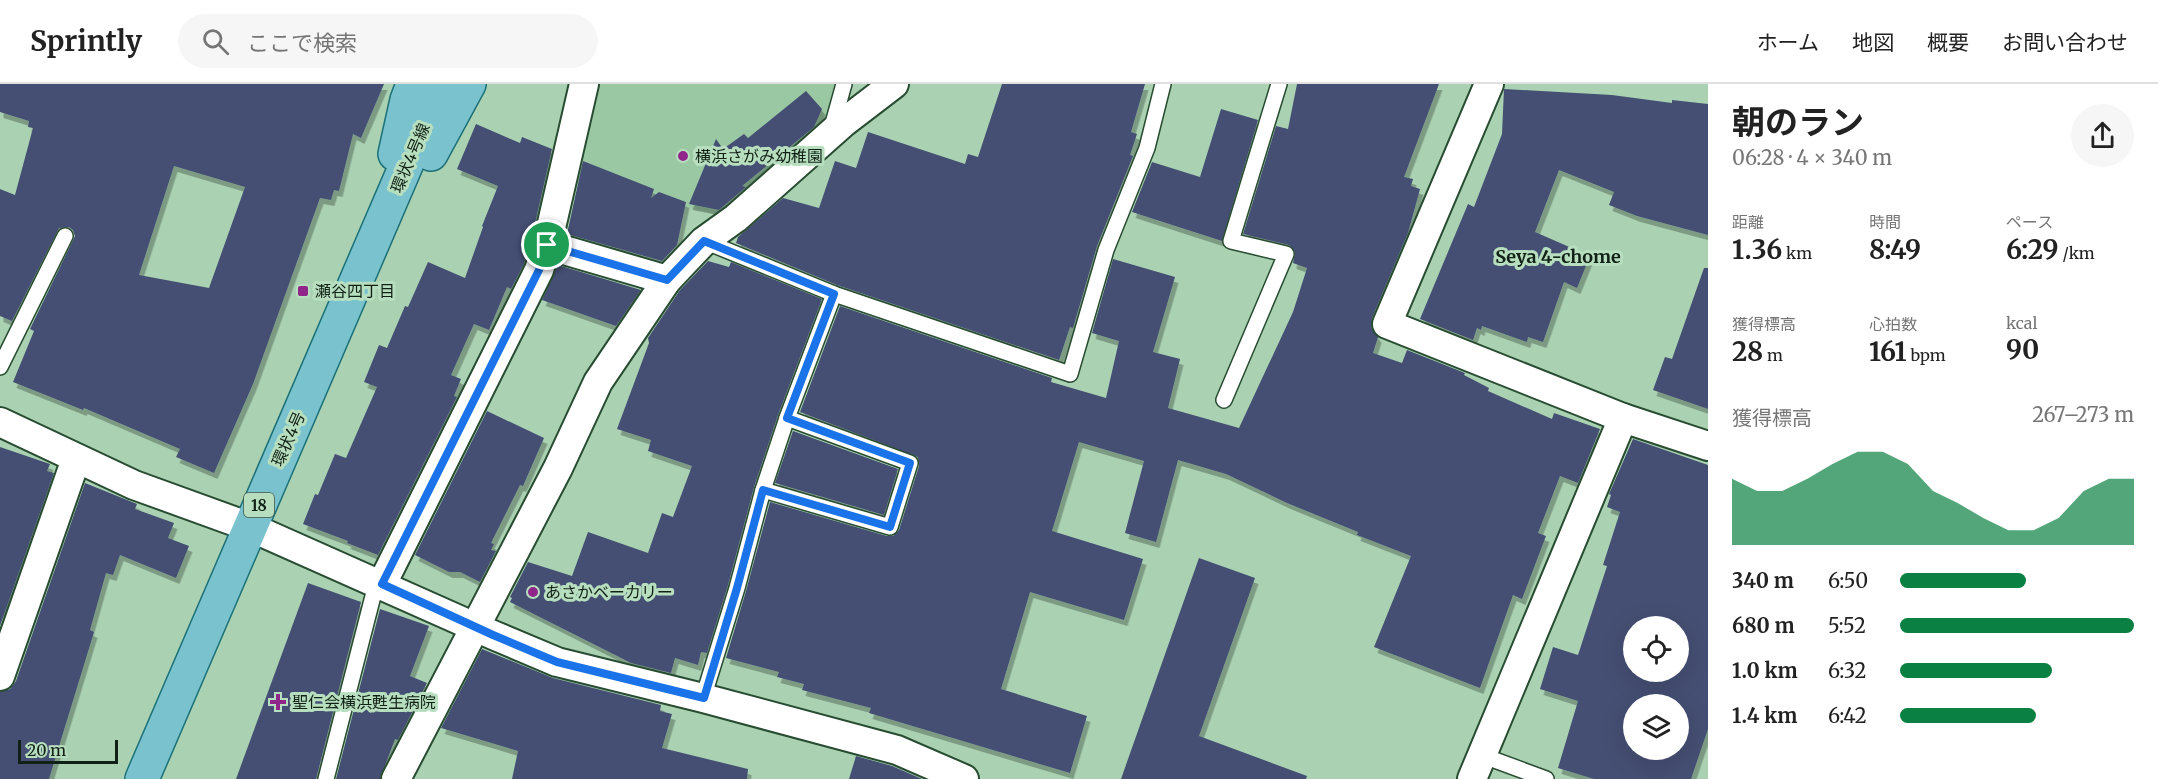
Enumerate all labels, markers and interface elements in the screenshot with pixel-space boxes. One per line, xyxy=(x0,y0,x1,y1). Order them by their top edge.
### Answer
search box xyxy=(178,14,598,68)
text: Sprintly xyxy=(30,23,142,59)
icon: search xyxy=(199,25,232,58)
text: ここで検索 xyxy=(247,29,357,57)
text: ホーム xyxy=(1757,29,1819,56)
text: 地図 xyxy=(1852,29,1894,56)
text: 概要 xyxy=(1927,29,1969,56)
text: お問い合わせ xyxy=(2002,29,2128,56)
text: 朝のラン xyxy=(1732,102,1864,143)
button: share xyxy=(2071,104,2134,167)
street label: 環状4号線 xyxy=(386,120,434,196)
text: 06:28 · 4 × 340 m xyxy=(1732,145,1892,170)
place label: 横浜さがみ幼稚園 xyxy=(695,146,823,166)
marker: 横浜さがみ幼稚園 xyxy=(676,149,690,163)
text: 距離 xyxy=(1732,212,1764,232)
text: 時間 xyxy=(1869,212,1901,232)
text: ペース xyxy=(2006,212,2053,232)
pin xyxy=(521,219,572,270)
icon: arrive xyxy=(530,228,563,261)
text: 1.36 xyxy=(1732,233,1782,266)
text: 8:49 xyxy=(1869,233,1921,266)
text: 6:29 xyxy=(2006,233,2059,266)
text: km xyxy=(1782,243,1812,263)
text: /km xyxy=(2059,243,2095,263)
district label: Seya 4-chome xyxy=(1495,245,1621,268)
place label: 瀬谷四丁目 xyxy=(315,281,395,301)
marker: 瀬谷四丁目 xyxy=(296,284,310,298)
text: kcal xyxy=(2006,313,2037,333)
text: 獲得標高 xyxy=(1732,314,1796,334)
text: 心拍数 xyxy=(1869,314,1917,334)
text: 90 xyxy=(2006,333,2039,366)
text: 28 xyxy=(1732,335,1763,368)
text: 161 xyxy=(1869,335,1907,368)
text: m xyxy=(1763,345,1783,365)
text: bpm xyxy=(1907,345,1946,365)
text: 267–273 m xyxy=(2032,402,2134,427)
text: 獲得標高 xyxy=(1732,405,1812,430)
street label: 環状4号 xyxy=(267,409,309,469)
road number: 18 xyxy=(244,493,274,517)
text: 340 m xyxy=(1732,568,1794,593)
text: 6:50 xyxy=(1828,568,1868,593)
place label: あさかベーカリー xyxy=(545,582,673,602)
marker: あさかベーカリー xyxy=(526,585,540,599)
text: 680 m xyxy=(1732,613,1795,638)
text: 5:52 xyxy=(1828,613,1866,638)
map controls xyxy=(1623,616,1689,760)
button: locate xyxy=(1623,616,1689,682)
text: 1.0 km xyxy=(1732,658,1798,683)
text: 6:32 xyxy=(1828,658,1866,683)
place label: 聖仁会横浜甦生病院 xyxy=(292,692,436,712)
marker: 聖仁会横浜甦生病院 xyxy=(269,693,287,711)
button: layers xyxy=(1623,694,1689,760)
text: 1.4 km xyxy=(1732,703,1797,728)
text: 6:42 xyxy=(1828,703,1867,728)
scale bar xyxy=(18,737,118,764)
text: 20 m xyxy=(27,740,66,760)

